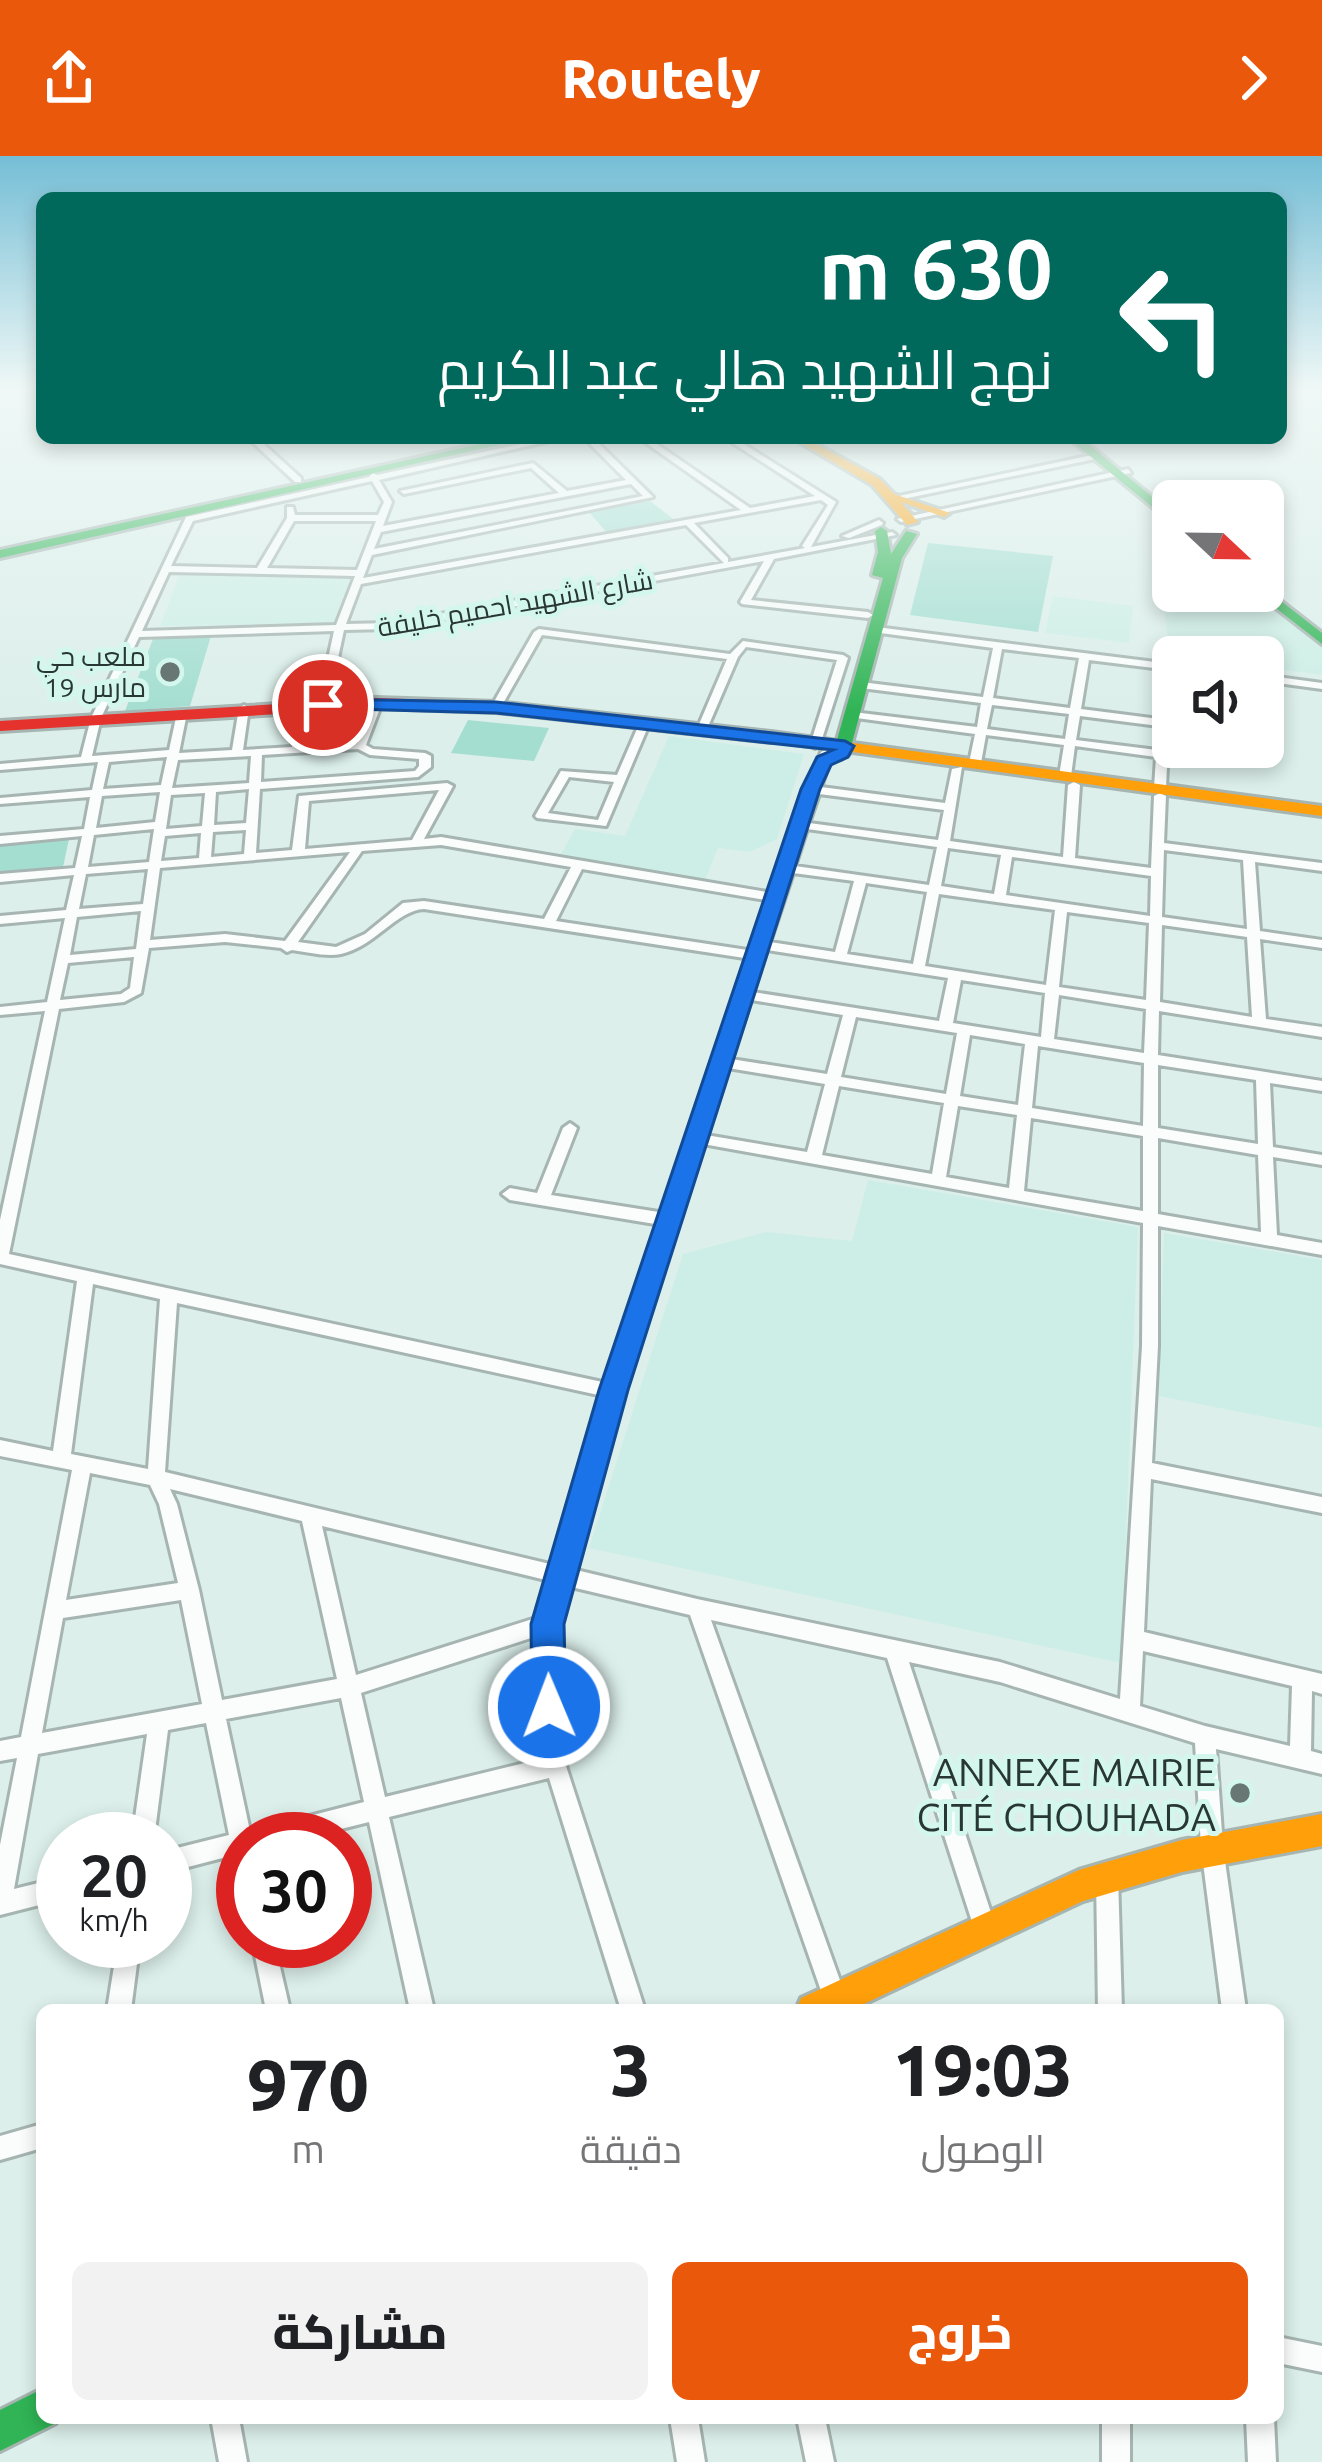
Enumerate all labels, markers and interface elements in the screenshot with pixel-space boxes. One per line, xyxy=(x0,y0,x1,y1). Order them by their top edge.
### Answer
icon: share xyxy=(36,45,102,111)
icon: forward xyxy=(1220,45,1286,111)
text: Routely xyxy=(561,48,761,108)
text: 630 m xyxy=(819,221,1053,315)
icon: left xyxy=(1095,240,1251,396)
text: نهج الشهيد هالي عبد الكريم xyxy=(437,339,1053,399)
north arrow xyxy=(1152,480,1284,612)
map controls xyxy=(1152,480,1284,768)
street label: شارع الشهيد احميم خليفة xyxy=(375,564,656,646)
button: sound xyxy=(1152,636,1284,768)
place label: ملعب حي 19 مارس xyxy=(36,641,146,704)
pin xyxy=(272,654,374,756)
marker: ملعب حي 19 مارس xyxy=(157,659,183,685)
icon: arrive xyxy=(290,672,356,738)
position arrow xyxy=(486,1644,612,1770)
place label: ANNEXE MAIRIE CITÉ CHOUHADA xyxy=(917,1750,1216,1838)
marker: ANNEXE MAIRIE CITÉ CHOUHADA xyxy=(1227,1780,1253,1806)
speed limit sign: 30 xyxy=(216,1812,372,1968)
text: 20 xyxy=(80,1841,148,1908)
text: km/h xyxy=(79,1903,149,1937)
text: 3 xyxy=(611,2029,651,2110)
text: 19:03 xyxy=(893,2029,1073,2110)
text: 970 xyxy=(247,2044,369,2125)
text: m xyxy=(291,2127,325,2170)
text: دقيقة xyxy=(580,2127,682,2170)
text: الوصول xyxy=(921,2127,1045,2170)
button: مشاركة xyxy=(72,2262,648,2400)
button: خروج xyxy=(672,2262,1248,2400)

